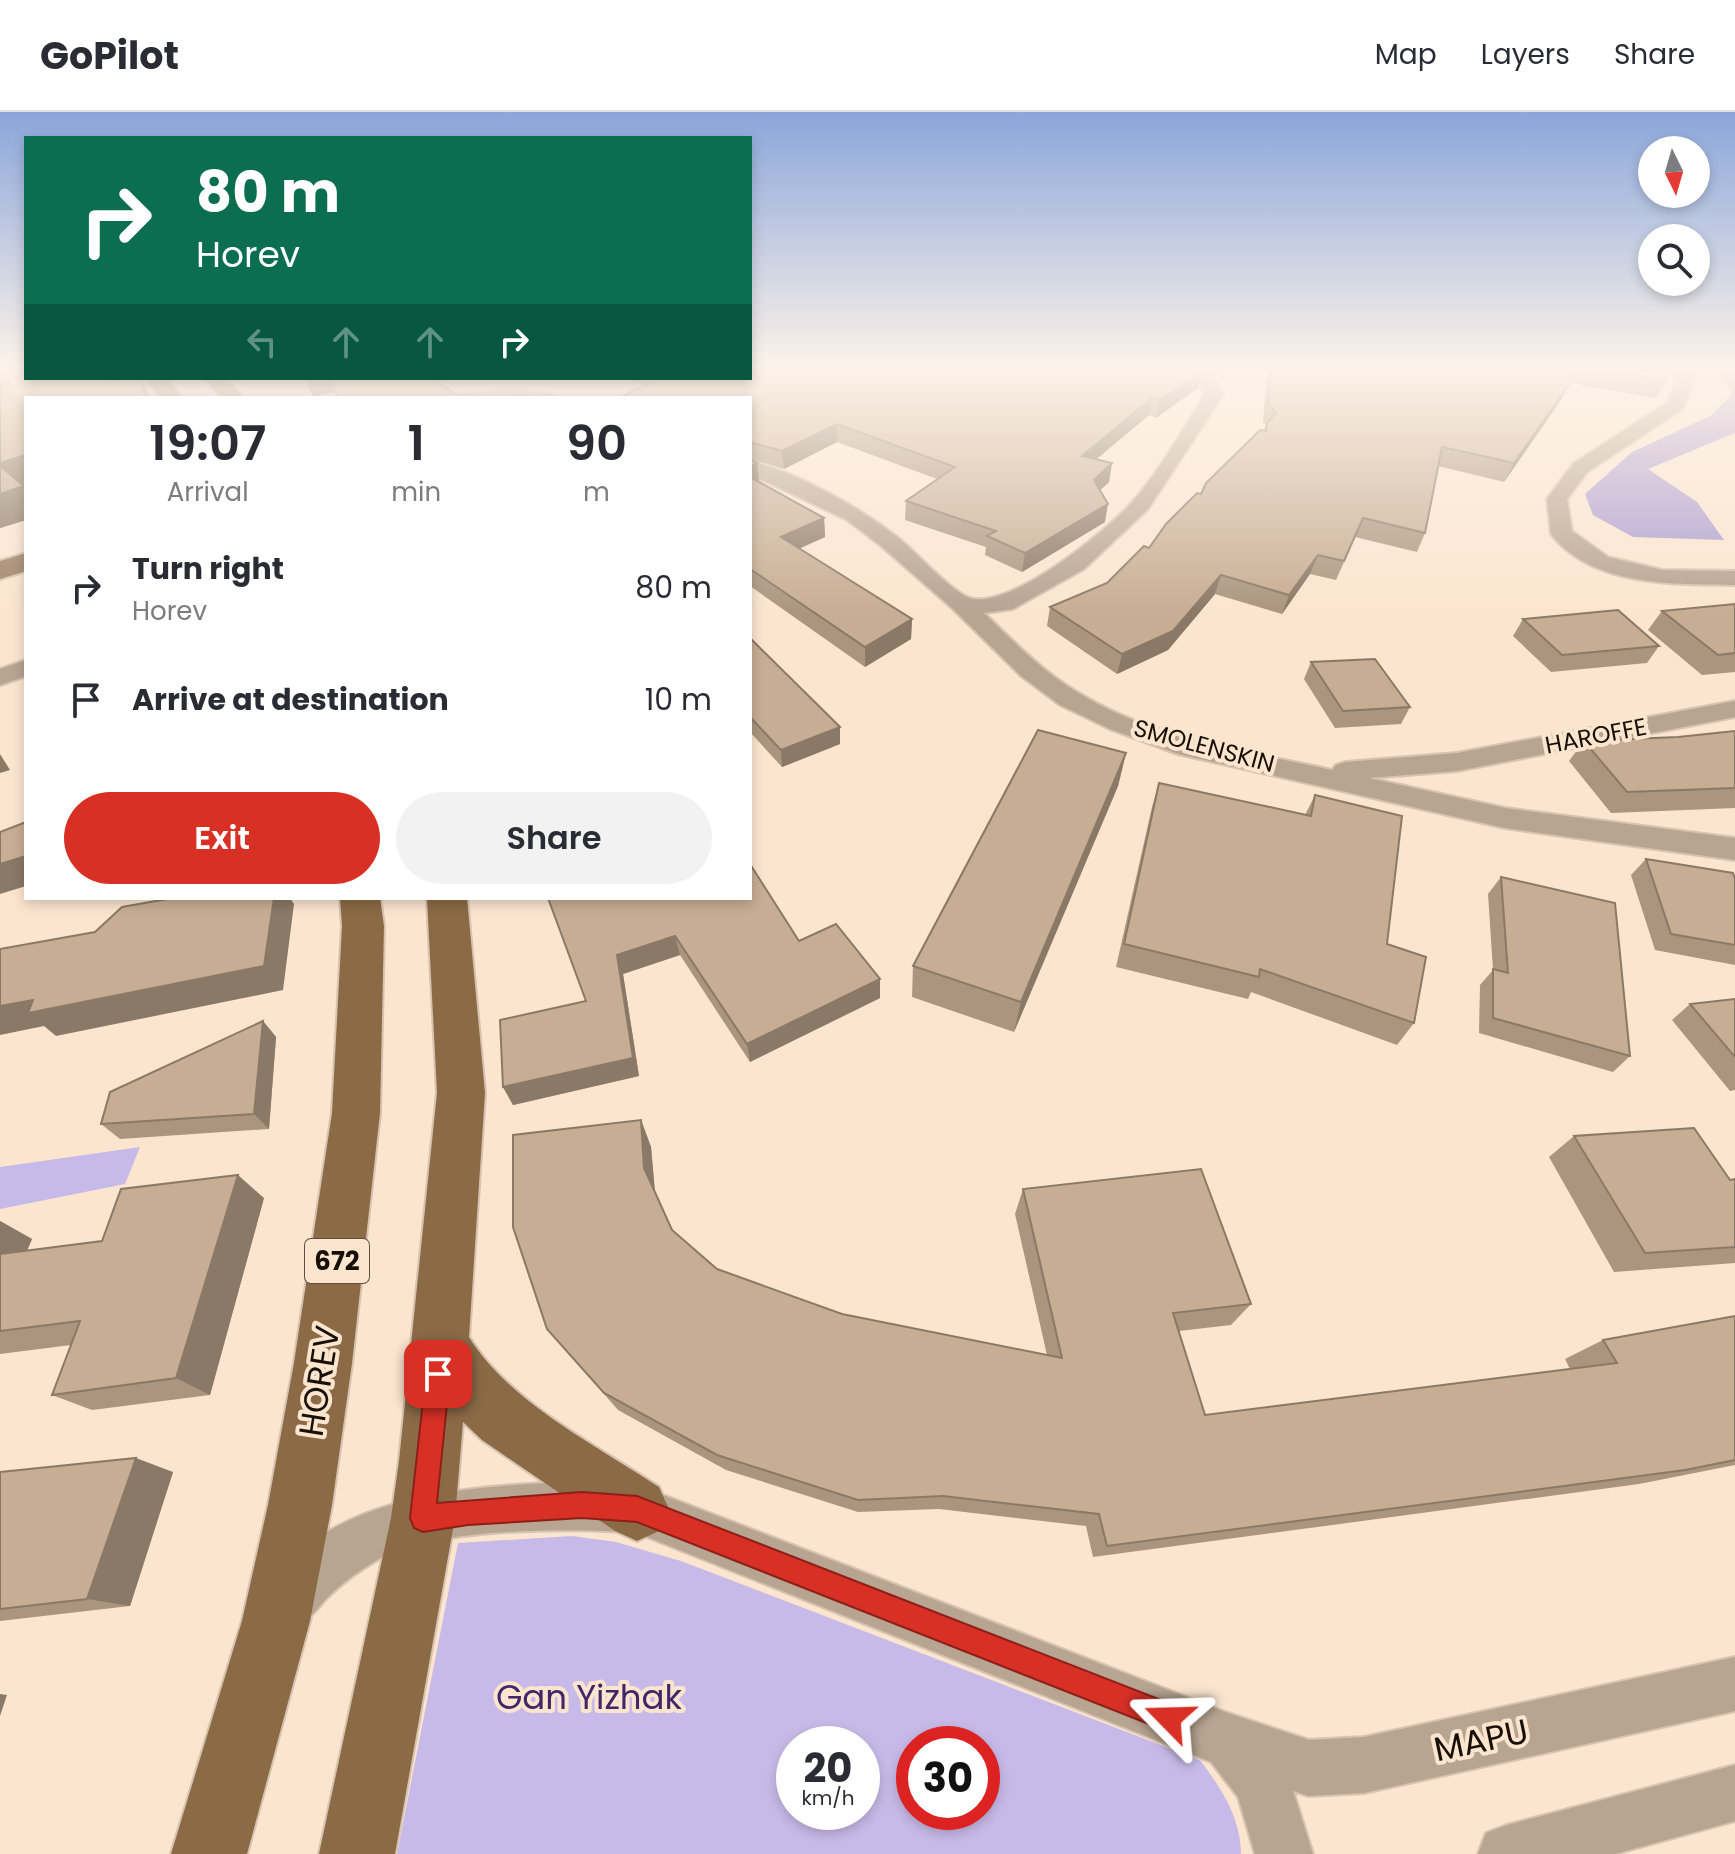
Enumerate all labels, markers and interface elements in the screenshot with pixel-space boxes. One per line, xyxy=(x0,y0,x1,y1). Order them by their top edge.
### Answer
text: GoPilot xyxy=(40,29,179,82)
text: Map xyxy=(1375,35,1437,74)
text: Layers xyxy=(1481,35,1570,74)
text: Share xyxy=(1614,35,1695,74)
north arrow xyxy=(1638,136,1710,208)
map controls xyxy=(1638,136,1710,296)
text: 80 m xyxy=(196,153,340,232)
icon: right xyxy=(64,168,168,272)
button: search xyxy=(1638,224,1710,296)
text: Horev xyxy=(196,229,300,280)
icon: left xyxy=(240,320,284,364)
icon: ahead xyxy=(324,320,368,364)
icon: ahead xyxy=(408,320,452,364)
icon: right xyxy=(492,320,536,364)
text: 19:07 xyxy=(149,410,266,477)
text: 1 xyxy=(407,410,425,477)
text: 90 xyxy=(566,410,627,477)
text: Arrival xyxy=(167,474,249,510)
text: min xyxy=(391,474,441,510)
text: m xyxy=(583,474,610,510)
text: Turn right xyxy=(132,547,284,590)
icon: right xyxy=(64,566,108,610)
text: 80 m xyxy=(635,566,712,609)
text: Horev xyxy=(132,593,207,629)
icon: arrive xyxy=(64,678,108,722)
text: Arrive at destination xyxy=(132,678,449,721)
text: 10 m xyxy=(645,678,712,721)
street label: HAROFFE xyxy=(1542,710,1649,762)
street label: SMOLENSKIN xyxy=(1130,711,1278,780)
button: Exit xyxy=(64,792,380,884)
button: Share xyxy=(396,792,712,884)
road number: 672 xyxy=(305,1239,369,1283)
street label: HOREV xyxy=(287,1322,351,1440)
pin xyxy=(404,1340,472,1408)
icon: arrive xyxy=(416,1352,460,1396)
park label: Gan Yizhak xyxy=(496,1673,683,1721)
position arrow xyxy=(1127,1676,1211,1760)
street label: MAPU xyxy=(1430,1707,1532,1773)
speed limit sign: 30 xyxy=(896,1726,1000,1830)
text: 20 xyxy=(804,1740,852,1796)
text: km/h xyxy=(801,1784,855,1812)

